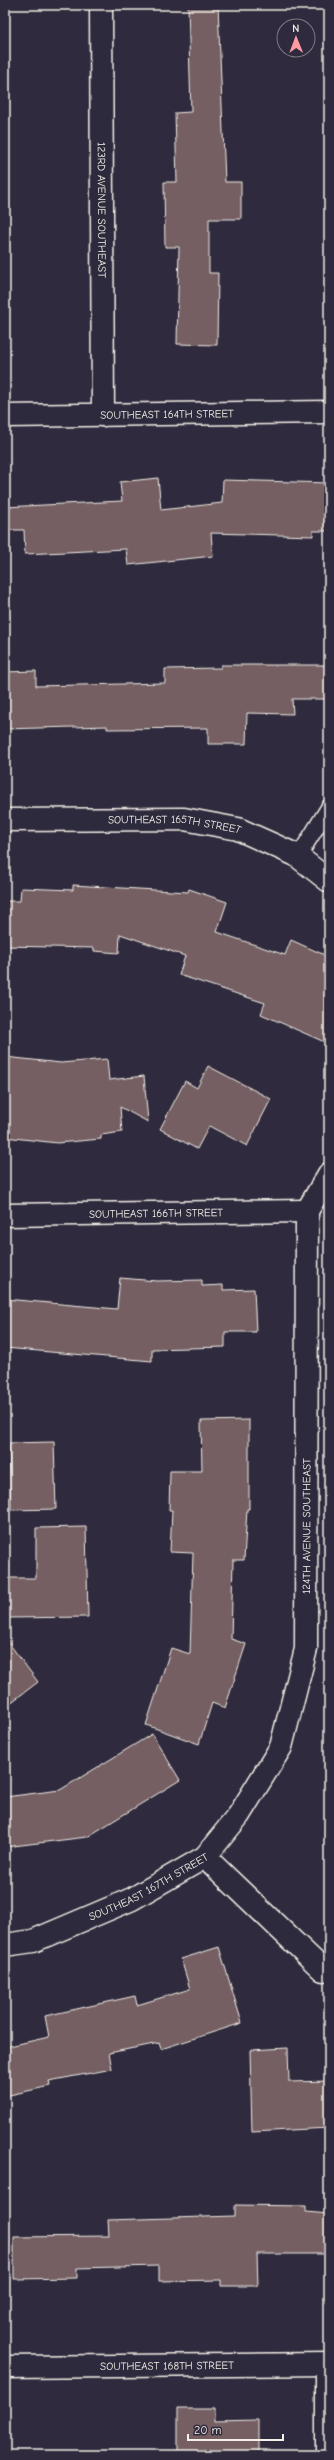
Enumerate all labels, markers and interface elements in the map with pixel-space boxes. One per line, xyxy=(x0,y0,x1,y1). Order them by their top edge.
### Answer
north arrow xyxy=(276,18,316,58)
text: N xyxy=(292,22,300,35)
street label: 123RD AVENUE SOUTHEAST xyxy=(95,142,109,278)
street label: SOUTHEAST 164TH STREET xyxy=(100,407,234,421)
street label: SOUTHEAST 165TH STREET xyxy=(108,812,244,836)
street label: SOUTHEAST 166TH STREET xyxy=(89,1206,223,1220)
street label: 124TH AVENUE SOUTHEAST xyxy=(300,1458,313,1594)
street label: SOUTHEAST 167TH STREET xyxy=(87,1850,211,1923)
street label: SOUTHEAST 168TH STREET xyxy=(100,2358,234,2373)
scale bar xyxy=(188,2416,283,2442)
text: 20 m xyxy=(194,2423,222,2437)

